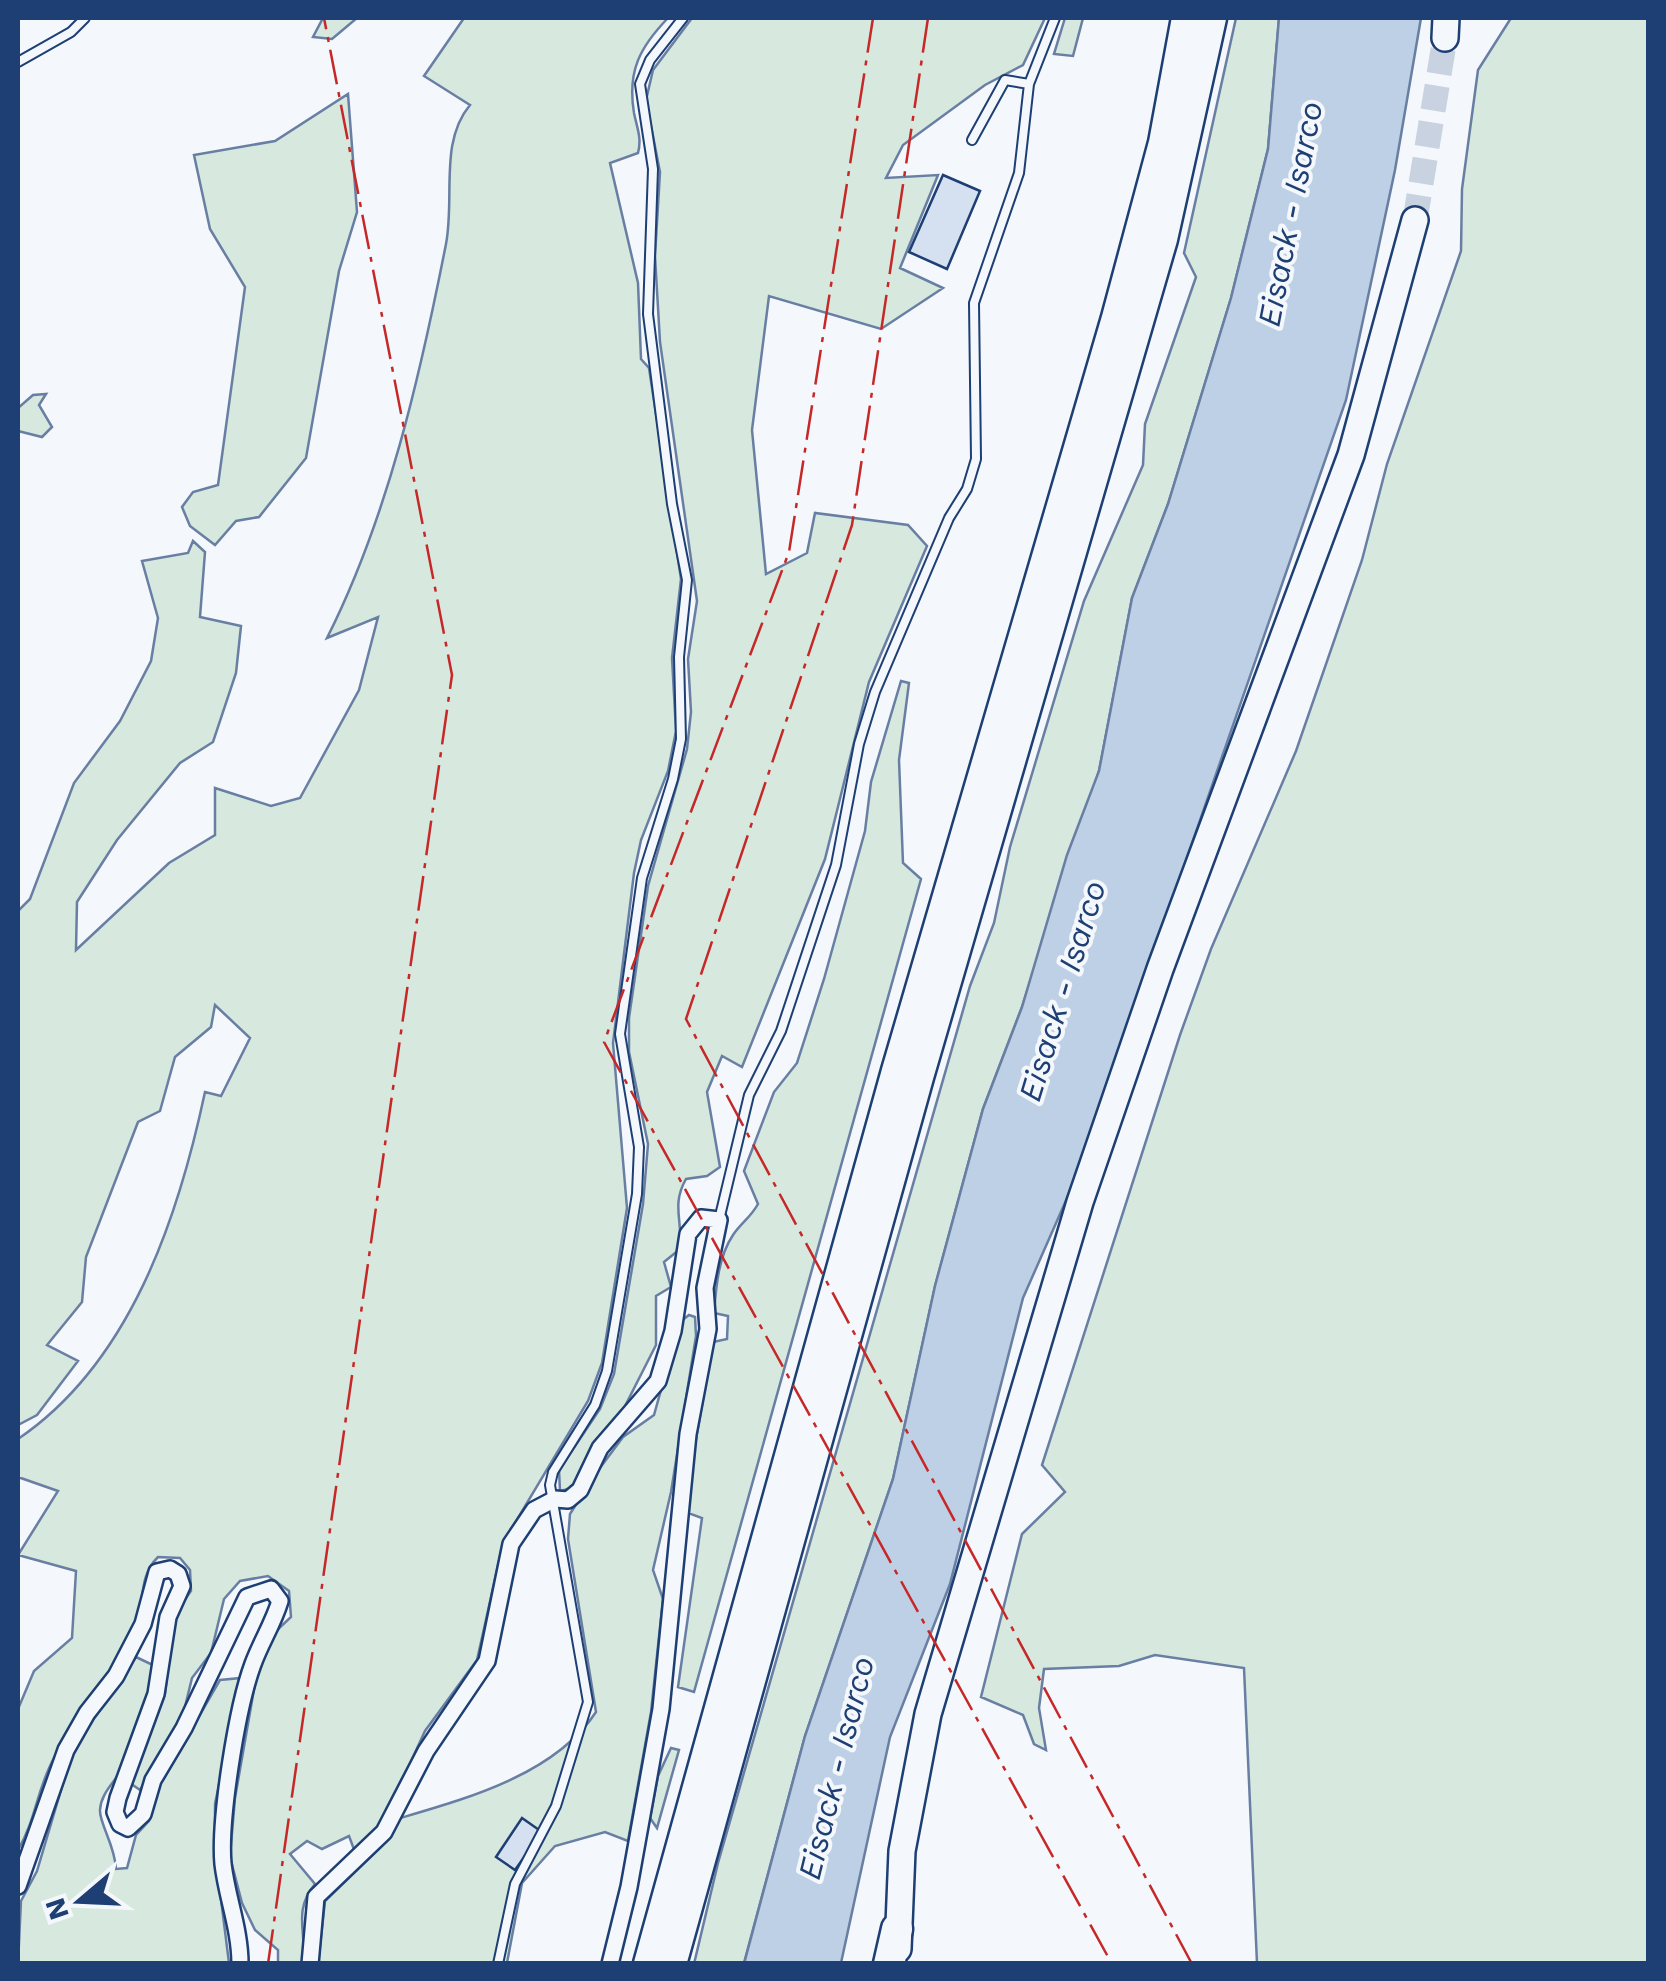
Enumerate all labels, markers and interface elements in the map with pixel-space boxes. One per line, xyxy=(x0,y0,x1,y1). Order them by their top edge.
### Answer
water label: Eisack - Isarco xyxy=(1250,98,1330,330)
water label: Eisack - Isarco xyxy=(1010,876,1114,1106)
water label: Eisack - Isarco xyxy=(790,1652,882,1884)
north arrow xyxy=(30,1851,130,1951)
text: N xyxy=(38,1894,76,1924)

